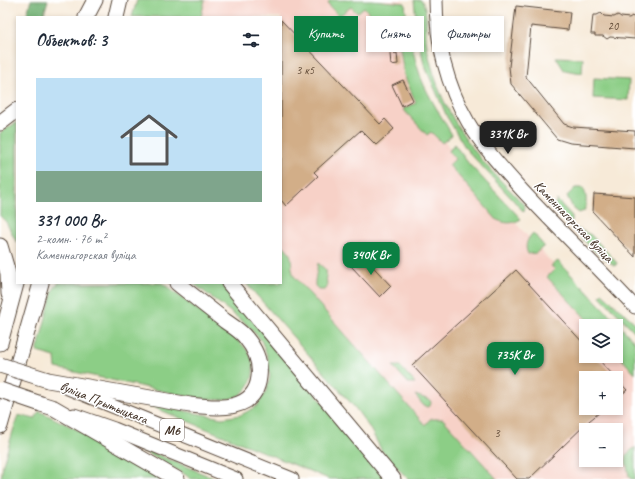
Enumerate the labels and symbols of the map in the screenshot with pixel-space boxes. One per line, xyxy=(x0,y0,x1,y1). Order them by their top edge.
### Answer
house number: 20 xyxy=(608,18,620,34)
house number: 3 к5 xyxy=(296,62,315,78)
pin: 331K Br xyxy=(471,121,545,155)
street label: Каменнагорская вуліца xyxy=(530,177,618,266)
pin: 340K Br xyxy=(334,242,408,276)
pin: 735K Br xyxy=(478,342,552,376)
street label: вуліца Прытыцкага xyxy=(58,377,151,428)
road number: М6 xyxy=(160,419,184,441)
house number: 3 xyxy=(494,425,501,441)

